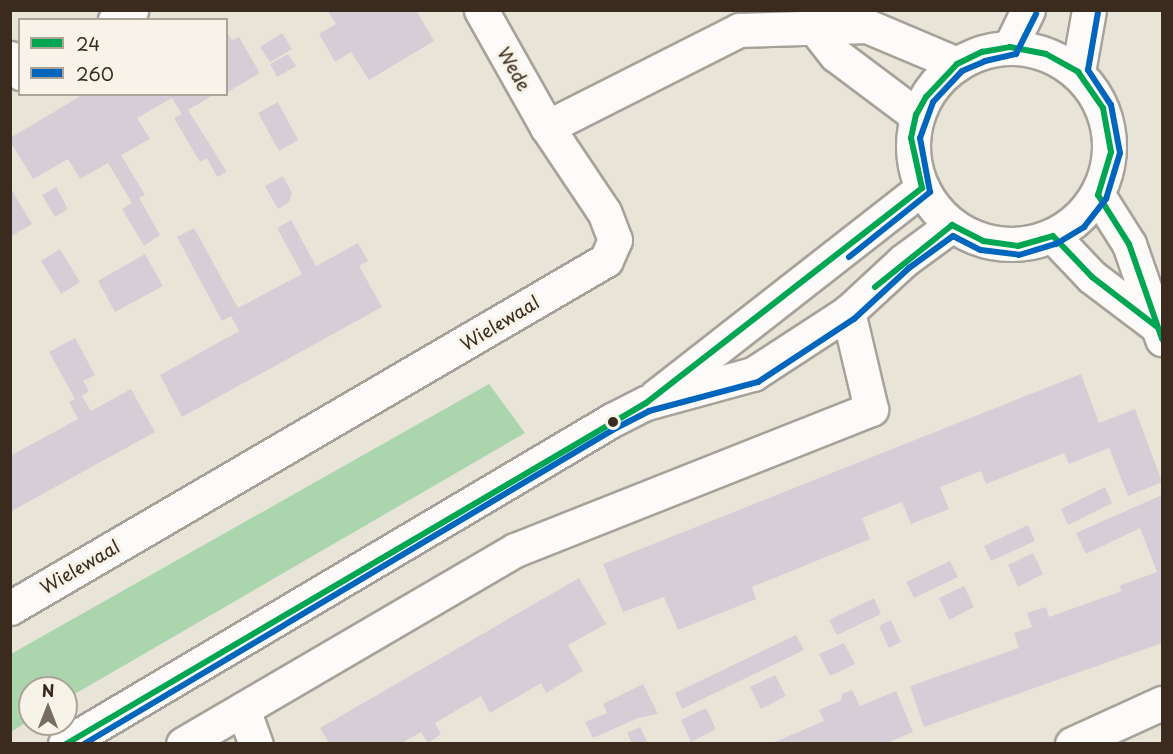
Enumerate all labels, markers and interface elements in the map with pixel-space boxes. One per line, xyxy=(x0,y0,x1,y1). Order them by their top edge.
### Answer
legend xyxy=(18,18,228,96)
text: 24 xyxy=(76,30,100,57)
street label: Wede xyxy=(493,43,535,95)
text: 260 xyxy=(76,60,114,87)
street label: Wielewaal xyxy=(457,291,543,355)
unlabelled marker xyxy=(607,416,619,428)
street label: Wielewaal xyxy=(36,536,124,598)
north arrow xyxy=(18,676,78,736)
text: N xyxy=(42,678,54,702)

